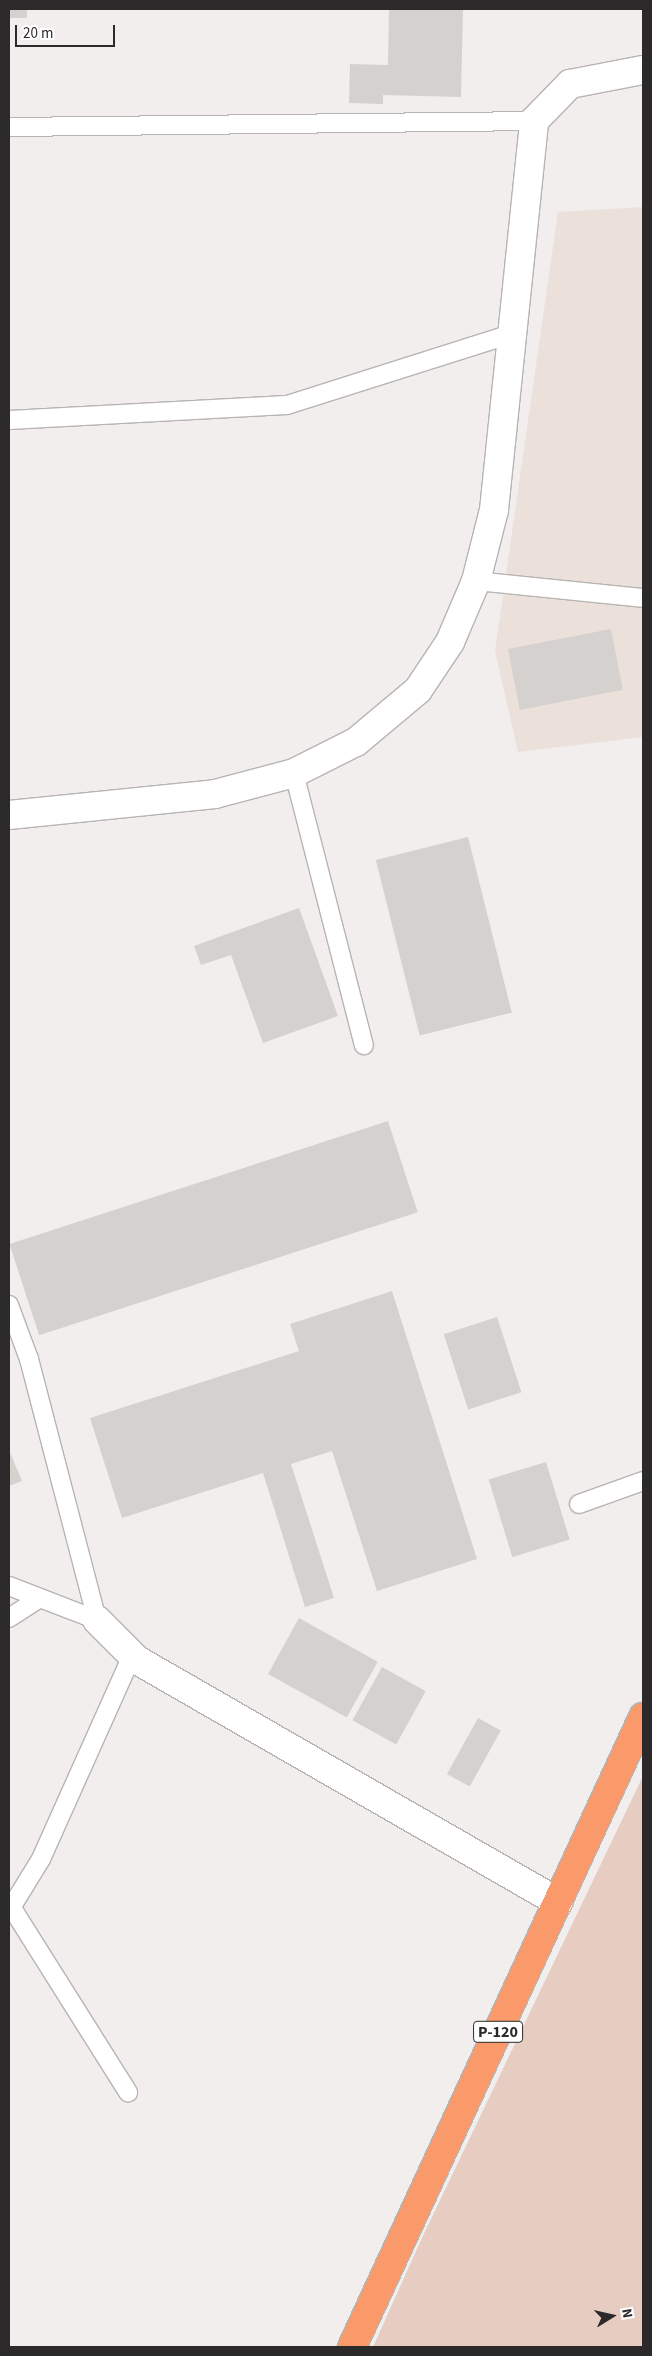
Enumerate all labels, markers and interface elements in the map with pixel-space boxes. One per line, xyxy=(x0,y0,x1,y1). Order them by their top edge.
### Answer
scale bar xyxy=(18,15,118,47)
text: 20 m xyxy=(23,23,53,44)
road number: Р-120 xyxy=(473,2018,523,2045)
north arrow xyxy=(587,2291,637,2341)
text: N xyxy=(616,2307,637,2320)

